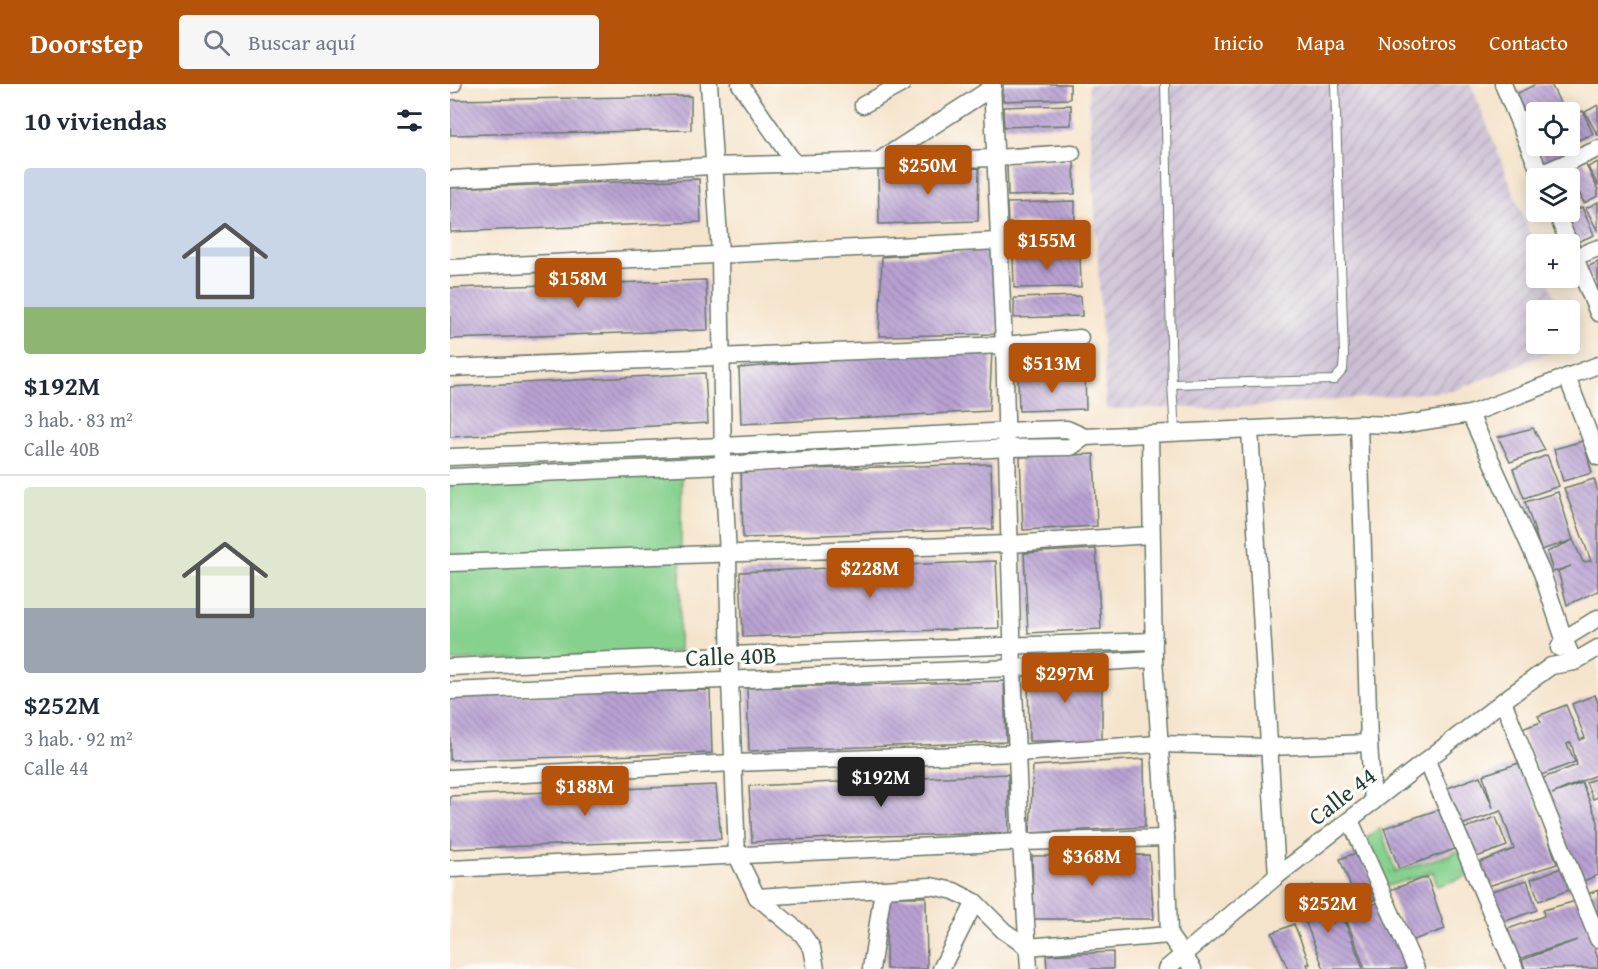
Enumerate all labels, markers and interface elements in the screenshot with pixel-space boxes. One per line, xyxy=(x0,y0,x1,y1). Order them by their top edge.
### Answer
search box xyxy=(179,15,599,69)
text: Doorstep xyxy=(30,22,143,63)
icon: search xyxy=(200,26,233,59)
text: Buscar aquí xyxy=(248,26,355,58)
text: Inicio xyxy=(1214,27,1264,58)
text: Mapa xyxy=(1297,27,1345,58)
text: Nosotros xyxy=(1378,27,1456,58)
text: Contacto xyxy=(1489,27,1568,58)
text: 10 viviendas xyxy=(24,101,167,140)
map controls xyxy=(1526,102,1580,354)
button: locate xyxy=(1526,102,1580,156)
icon: filters xyxy=(393,104,426,137)
pin: $250M xyxy=(886,145,970,196)
text: $250M xyxy=(899,150,957,179)
button: layers xyxy=(1526,168,1580,222)
icon: home xyxy=(171,207,279,315)
pin: $155M xyxy=(1005,220,1089,271)
text: $155M xyxy=(1018,225,1076,254)
button: + xyxy=(1526,234,1580,288)
pin: $158M xyxy=(536,258,620,309)
text: $158M xyxy=(549,263,607,292)
button: − xyxy=(1526,300,1580,354)
pin: $513M xyxy=(1010,343,1094,394)
text: $513M xyxy=(1023,348,1081,377)
text: $192M xyxy=(24,366,100,405)
text: 3 hab. · 83 m² xyxy=(24,405,133,434)
text: Calle 40B xyxy=(24,434,100,463)
icon: home xyxy=(171,526,279,634)
pin: $228M xyxy=(828,548,912,599)
text: $228M xyxy=(841,553,899,582)
street label: Calle 40B xyxy=(685,637,777,675)
pin: $297M xyxy=(1023,653,1107,704)
text: $297M xyxy=(1036,658,1094,687)
text: $252M xyxy=(24,685,100,724)
text: 3 hab. · 92 m² xyxy=(24,724,133,753)
text: Calle 44 xyxy=(24,753,89,782)
pin: $192M xyxy=(839,757,923,808)
street label: Calle 44 xyxy=(1301,758,1383,834)
text: $192M xyxy=(852,762,910,791)
pin: $188M xyxy=(543,766,627,817)
text: $188M xyxy=(556,771,614,800)
pin: $368M xyxy=(1050,836,1134,887)
text: $368M xyxy=(1063,841,1121,870)
pin: $252M xyxy=(1286,883,1370,934)
text: $252M xyxy=(1299,888,1357,917)

